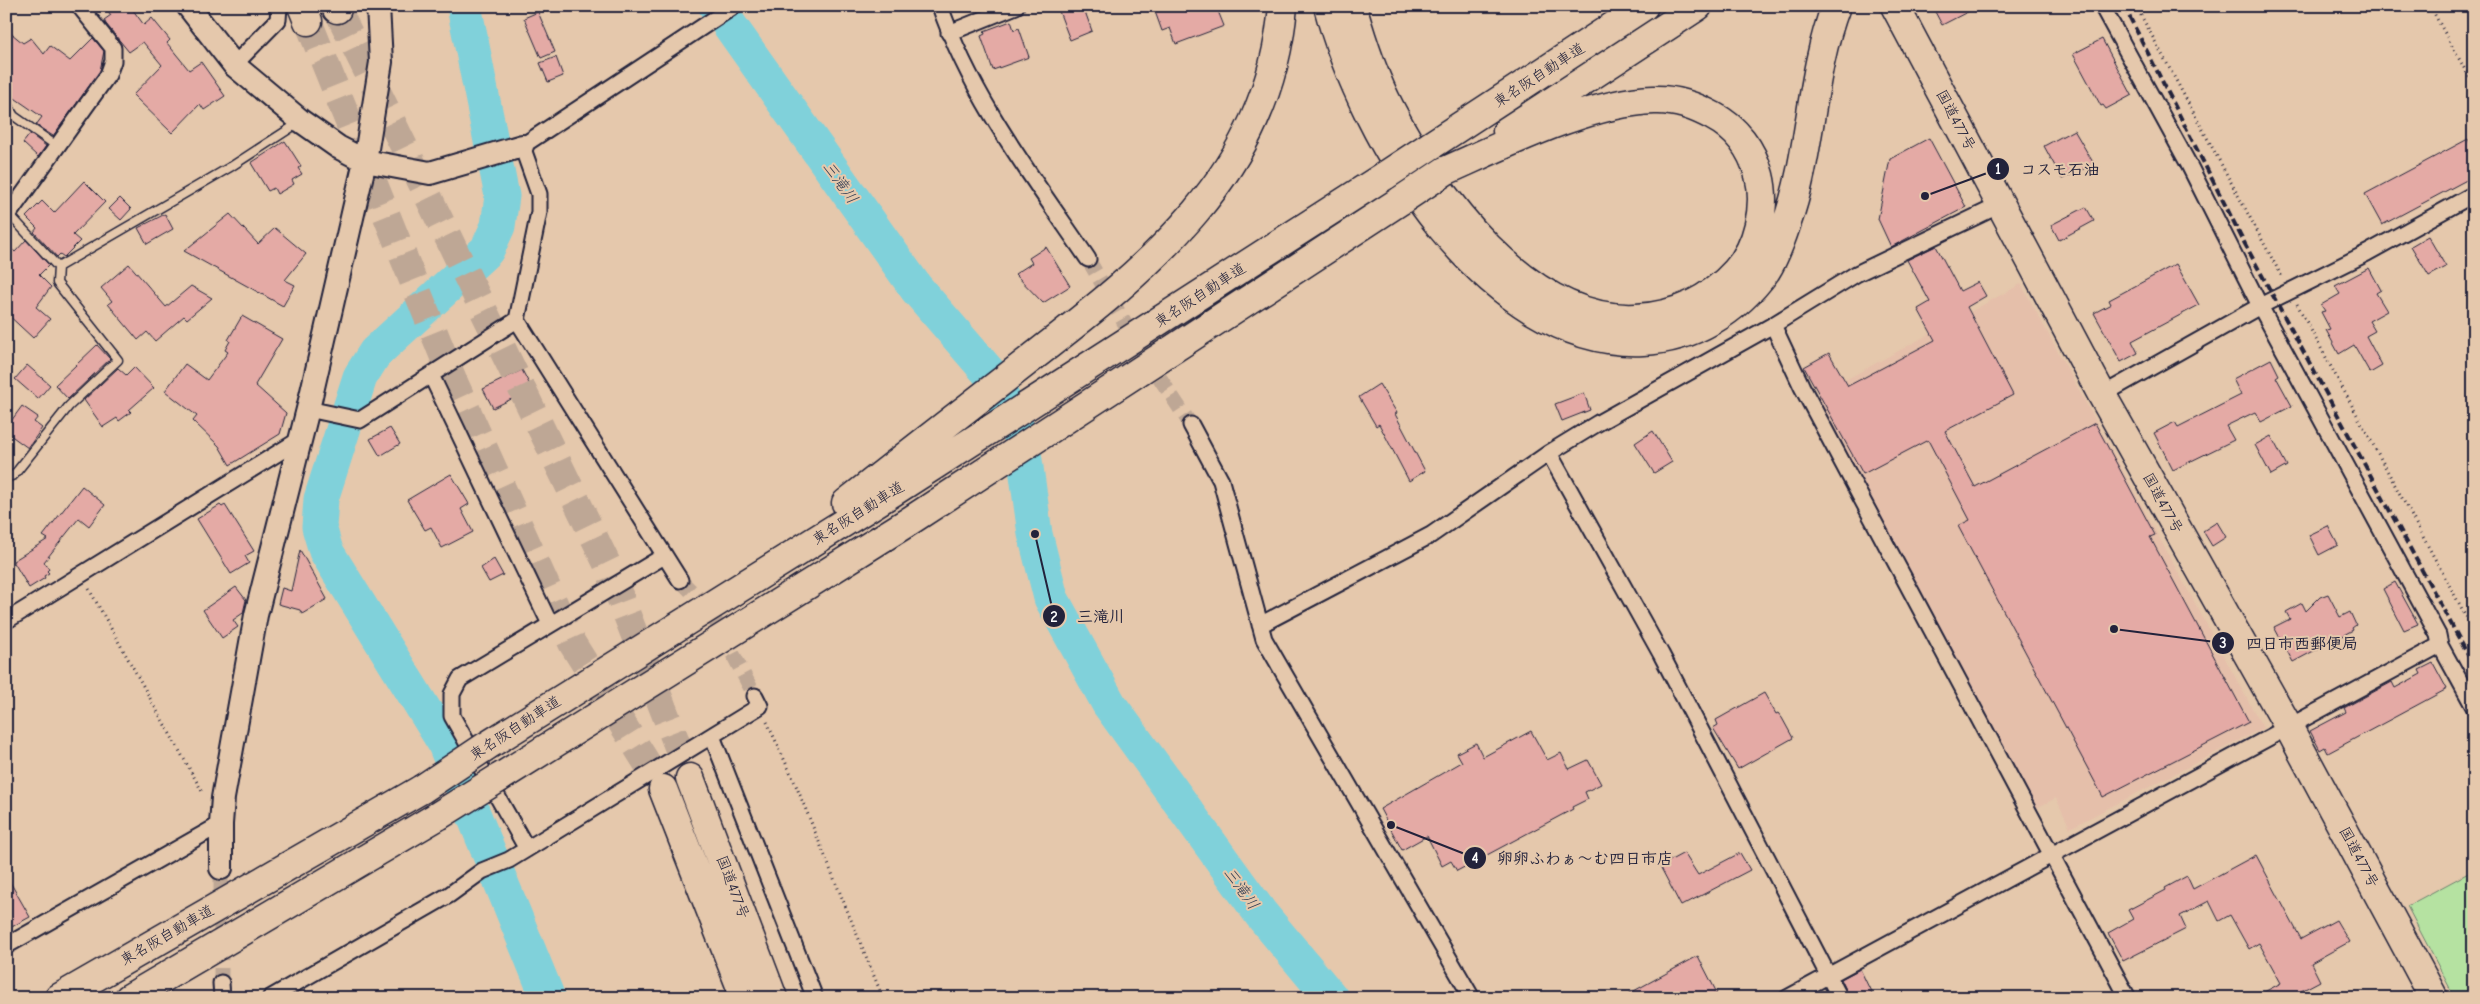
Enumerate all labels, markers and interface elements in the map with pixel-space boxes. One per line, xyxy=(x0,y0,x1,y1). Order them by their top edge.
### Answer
street label: 東名阪自動車道 xyxy=(1490,39,1588,111)
street label: 国道477号 xyxy=(1932,86,1980,154)
callout: コスモ石油 xyxy=(1985,154,2110,185)
water label: 三滝川 xyxy=(819,158,862,207)
text: 1 xyxy=(1995,160,2001,178)
text: コスモ石油 xyxy=(2020,161,2100,179)
street label: 東名阪自動車道 xyxy=(1151,259,1249,331)
street label: 国道477号 xyxy=(2139,470,2187,536)
street label: 東名阪自動車道 xyxy=(809,478,907,548)
callout: 三滝川 xyxy=(1042,601,1135,632)
text: 2 xyxy=(1050,608,1058,626)
text: 三滝川 xyxy=(1077,608,1125,626)
callout: 四日市西郵便局 xyxy=(2211,628,2368,659)
text: 3 xyxy=(2219,634,2227,652)
text: 四日市西郵便局 xyxy=(2246,635,2358,653)
street label: 東名阪自動車道 xyxy=(466,692,564,764)
street label: 国道477号 xyxy=(2335,823,2383,891)
callout: 卵卵ふわぁ～む四日市店 xyxy=(1462,843,1683,874)
text: 4 xyxy=(1471,849,1479,867)
text: 卵卵ふわぁ～む四日市店 xyxy=(1497,850,1673,868)
street label: 国道477号 xyxy=(713,853,753,921)
water label: 三滝川 xyxy=(1220,864,1263,913)
street label: 東名阪自動車道 xyxy=(117,901,217,969)

